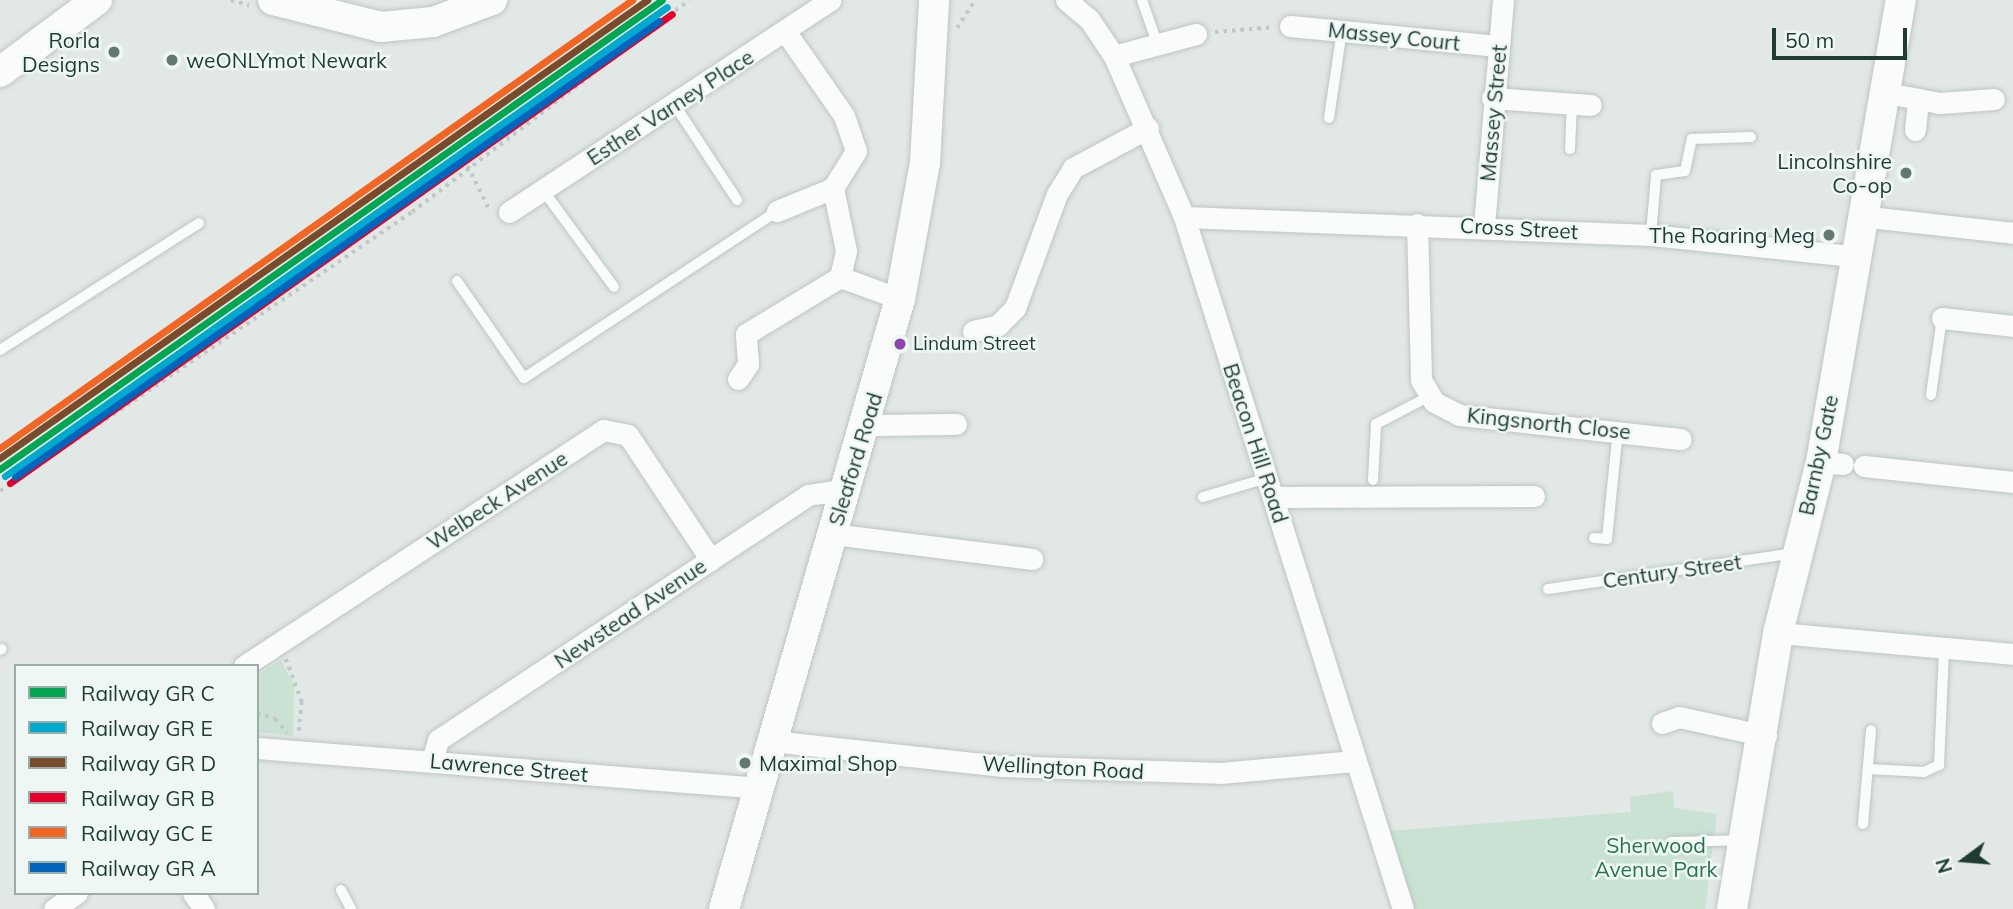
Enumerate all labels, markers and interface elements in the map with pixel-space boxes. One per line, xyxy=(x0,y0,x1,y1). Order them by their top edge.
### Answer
scale bar xyxy=(1775,14,1910,58)
street label: Massey Court xyxy=(1327,17,1461,55)
place label: Rorla Designs xyxy=(22,27,100,77)
text: 50 m xyxy=(1785,27,1834,53)
street label: Massey Street xyxy=(1474,43,1512,183)
marker: Rorla Designs xyxy=(106,44,122,60)
street label: Esther Varney Place xyxy=(582,44,758,170)
place label: weONLYmot Newark xyxy=(186,47,387,73)
marker: weONLYmot Newark xyxy=(164,52,180,68)
place label: Lincolnshire Co-op xyxy=(1777,148,1892,198)
marker: Lincolnshire Co-op xyxy=(1898,165,1914,181)
street label: Cross Street xyxy=(1459,212,1579,244)
place label: The Roaring Meg xyxy=(1649,222,1815,248)
marker: The Roaring Meg xyxy=(1821,227,1837,243)
place label: Lindum Street xyxy=(913,333,1036,355)
marker: Lindum Street xyxy=(893,337,907,351)
street label: Beacon Hill Road xyxy=(1218,360,1294,526)
street label: Sleaford Road xyxy=(823,389,887,529)
street label: Barnby Gate xyxy=(1793,392,1843,518)
street label: Kingsnorth Close xyxy=(1466,402,1632,444)
street label: Welbeck Avenue xyxy=(422,445,572,555)
street label: Century Street xyxy=(1601,549,1743,593)
street label: Newstead Avenue xyxy=(549,553,711,673)
legend xyxy=(14,664,259,895)
text: Railway GR C xyxy=(81,680,215,706)
text: Railway GR E xyxy=(81,715,213,741)
street label: Lawrence Street xyxy=(429,748,589,786)
text: Railway GR D xyxy=(81,750,216,776)
place label: Maximal Shop xyxy=(759,750,897,776)
street label: Wellington Road xyxy=(981,750,1145,784)
marker: Maximal Shop xyxy=(737,755,753,771)
text: Railway GR B xyxy=(81,785,215,811)
text: Railway GC E xyxy=(81,820,213,846)
north arrow xyxy=(1929,825,1999,895)
park label: Sherwood Avenue Park xyxy=(1595,832,1717,882)
text: Railway GR A xyxy=(81,855,216,881)
text: N xyxy=(1930,856,1957,876)

